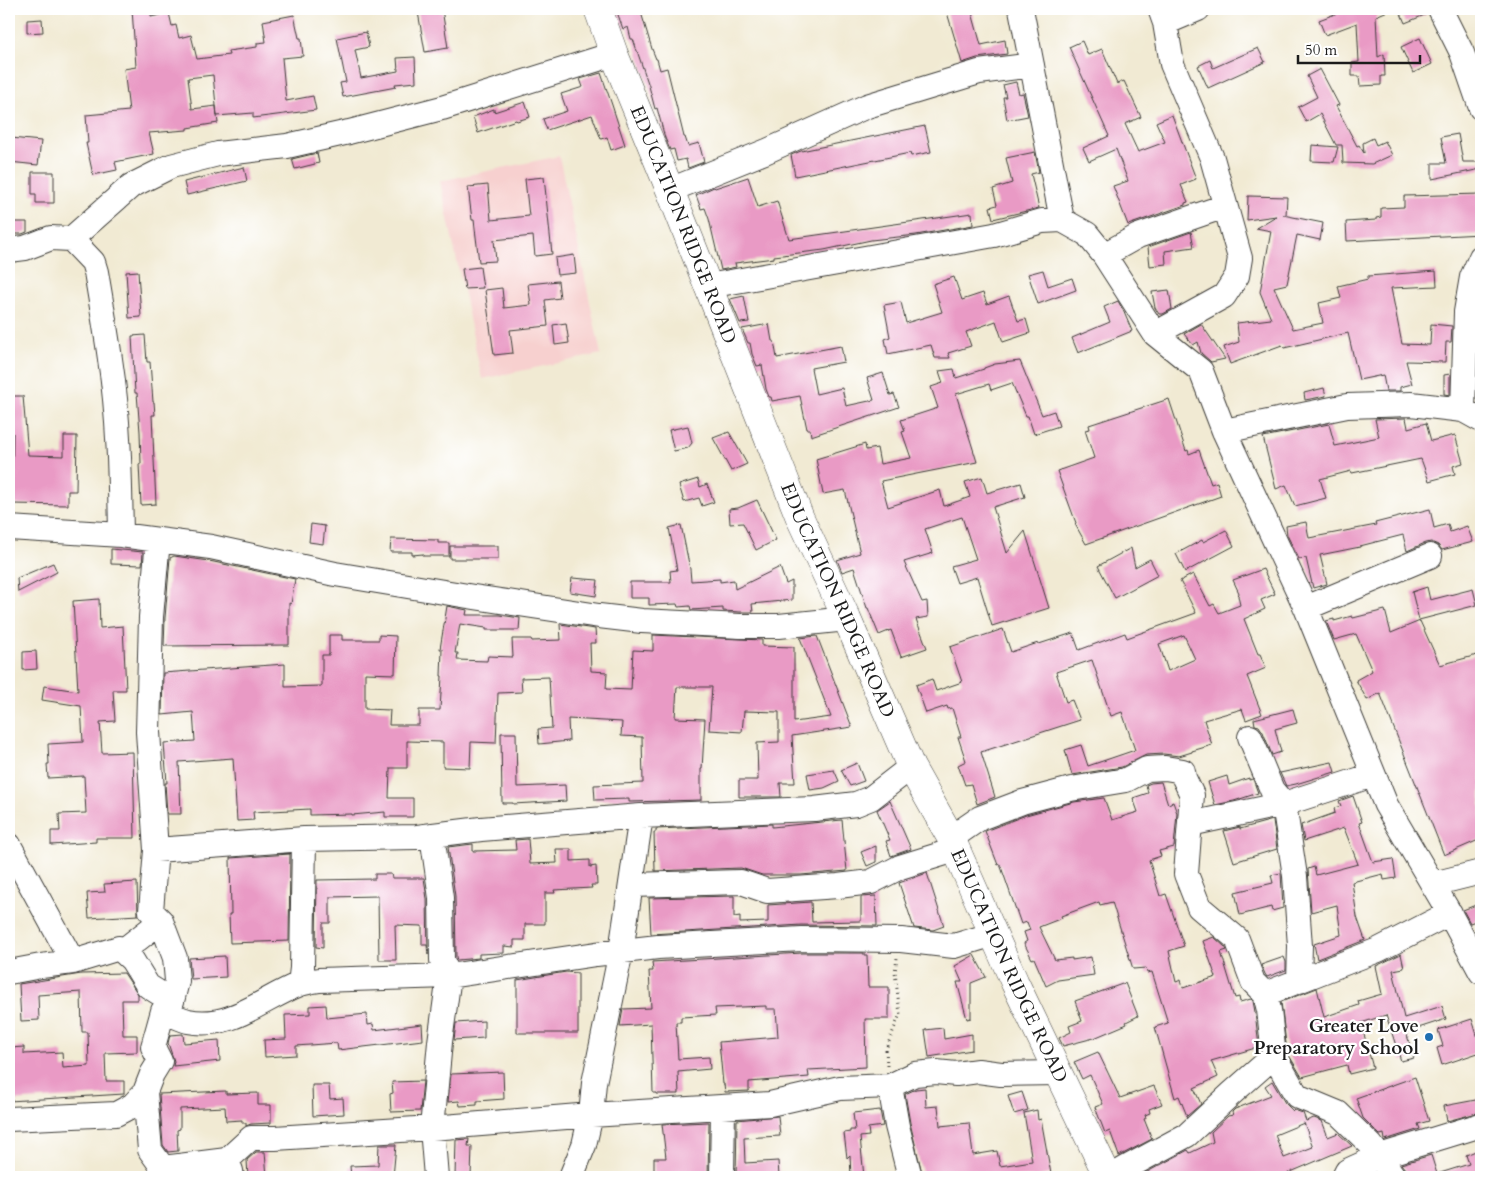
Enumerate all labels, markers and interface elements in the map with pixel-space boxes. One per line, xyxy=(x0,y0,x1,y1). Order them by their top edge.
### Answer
scale bar xyxy=(1298,32,1420,64)
text: 50 m xyxy=(1305,40,1337,60)
street label: EDUCATION RIDGE ROAD xyxy=(624,102,743,348)
street label: EDUCATION RIDGE ROAD xyxy=(774,479,901,722)
street label: EDUCATION RIDGE ROAD xyxy=(944,845,1074,1087)
place label: Greater Love Preparatory School xyxy=(1254,1013,1419,1061)
marker: Greater Love Preparatory School xyxy=(1423,1031,1435,1043)

